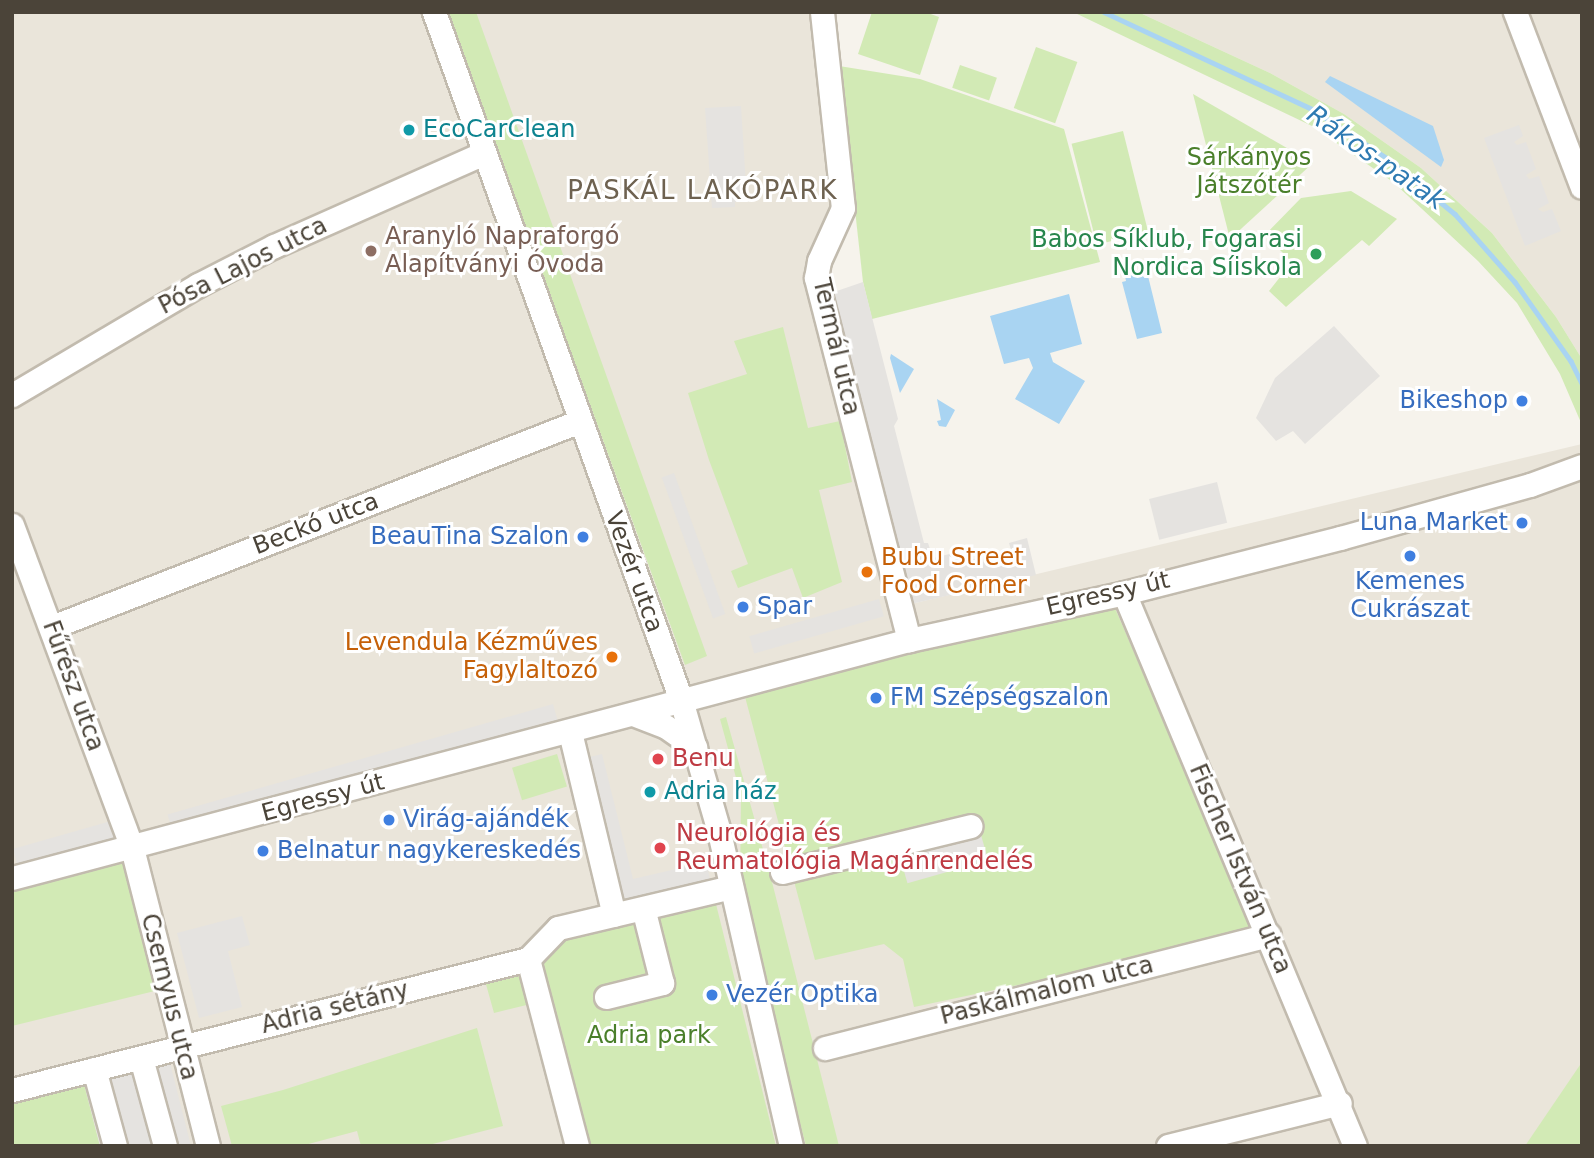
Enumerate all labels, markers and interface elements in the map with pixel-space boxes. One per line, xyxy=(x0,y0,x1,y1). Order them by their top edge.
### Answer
water label: Rákos-patak xyxy=(1301,99,1451,217)
place label: EcoCarClean xyxy=(423,116,575,144)
marker: EcoCarClean xyxy=(401,122,417,138)
park label: Sárkányos Játszótér xyxy=(1187,144,1311,200)
district label: PASKÁL LAKÓPARK xyxy=(569,175,837,207)
street label: Pósa Lajos utca xyxy=(154,211,332,321)
place label: Aranyló Napraforgó Alapítványi Óvoda xyxy=(385,223,619,279)
place label: Babos Síklub, Fogarasi Nordica Síiskola xyxy=(1031,226,1302,282)
marker: Aranyló Napraforgó Alapítványi Óvoda xyxy=(363,243,379,259)
marker: Babos Síklub, Fogarasi Nordica Síiskola xyxy=(1308,246,1324,262)
street label: Termál utca xyxy=(806,276,866,418)
place label: Bikeshop xyxy=(1399,387,1508,415)
marker: Bikeshop xyxy=(1514,393,1530,409)
street label: Beckó utca xyxy=(249,487,383,561)
street label: Vezér utca xyxy=(599,508,669,636)
place label: Luna Market xyxy=(1360,509,1508,537)
marker: Luna Market xyxy=(1514,515,1530,531)
place label: BeauTina Szalon xyxy=(371,523,569,551)
marker: BeauTina Szalon xyxy=(575,529,591,545)
place label: Bubu Street Food Corner xyxy=(881,544,1027,600)
marker: Kemenes Cukrászat xyxy=(1402,548,1418,564)
marker: Bubu Street Food Corner xyxy=(859,564,875,580)
street label: Egressy út xyxy=(1043,566,1173,622)
place label: Kemenes Cukrászat xyxy=(1350,568,1470,624)
place label: Spar xyxy=(757,593,812,621)
marker: Spar xyxy=(735,599,751,615)
street label: Fűrész utca xyxy=(36,617,110,755)
place label: Levendula Kézműves Fagylaltozó xyxy=(345,629,598,685)
marker: Levendula Kézműves Fagylaltozó xyxy=(604,649,620,665)
place label: FM Szépségszalon xyxy=(890,684,1109,712)
marker: FM Szépségszalon xyxy=(868,690,884,706)
place label: Benu xyxy=(672,745,734,773)
marker: Benu xyxy=(650,751,666,767)
street label: Fischer István utca xyxy=(1183,760,1297,978)
street label: Egressy út xyxy=(258,768,388,828)
place label: Adria ház xyxy=(664,778,777,806)
marker: Adria ház xyxy=(642,784,658,800)
place label: Virág-ajándék xyxy=(403,806,569,834)
marker: Virág-ajándék xyxy=(381,812,397,828)
place label: Neurológia és Reumatológia Magánrendelés xyxy=(676,820,1033,876)
place label: Belnatur nagykereskedés xyxy=(277,837,581,865)
marker: Neurológia és Reumatológia Magánrendelés xyxy=(650,838,670,858)
marker: Belnatur nagykereskedés xyxy=(255,843,271,859)
street label: Csernyus utca xyxy=(134,911,204,1083)
street label: Paskálmalom utca xyxy=(938,951,1156,1031)
street label: Adria sétány xyxy=(258,976,412,1040)
place label: Vezér Optika xyxy=(726,981,879,1009)
marker: Vezér Optika xyxy=(704,987,720,1003)
park label: Adria park xyxy=(587,1022,711,1050)

